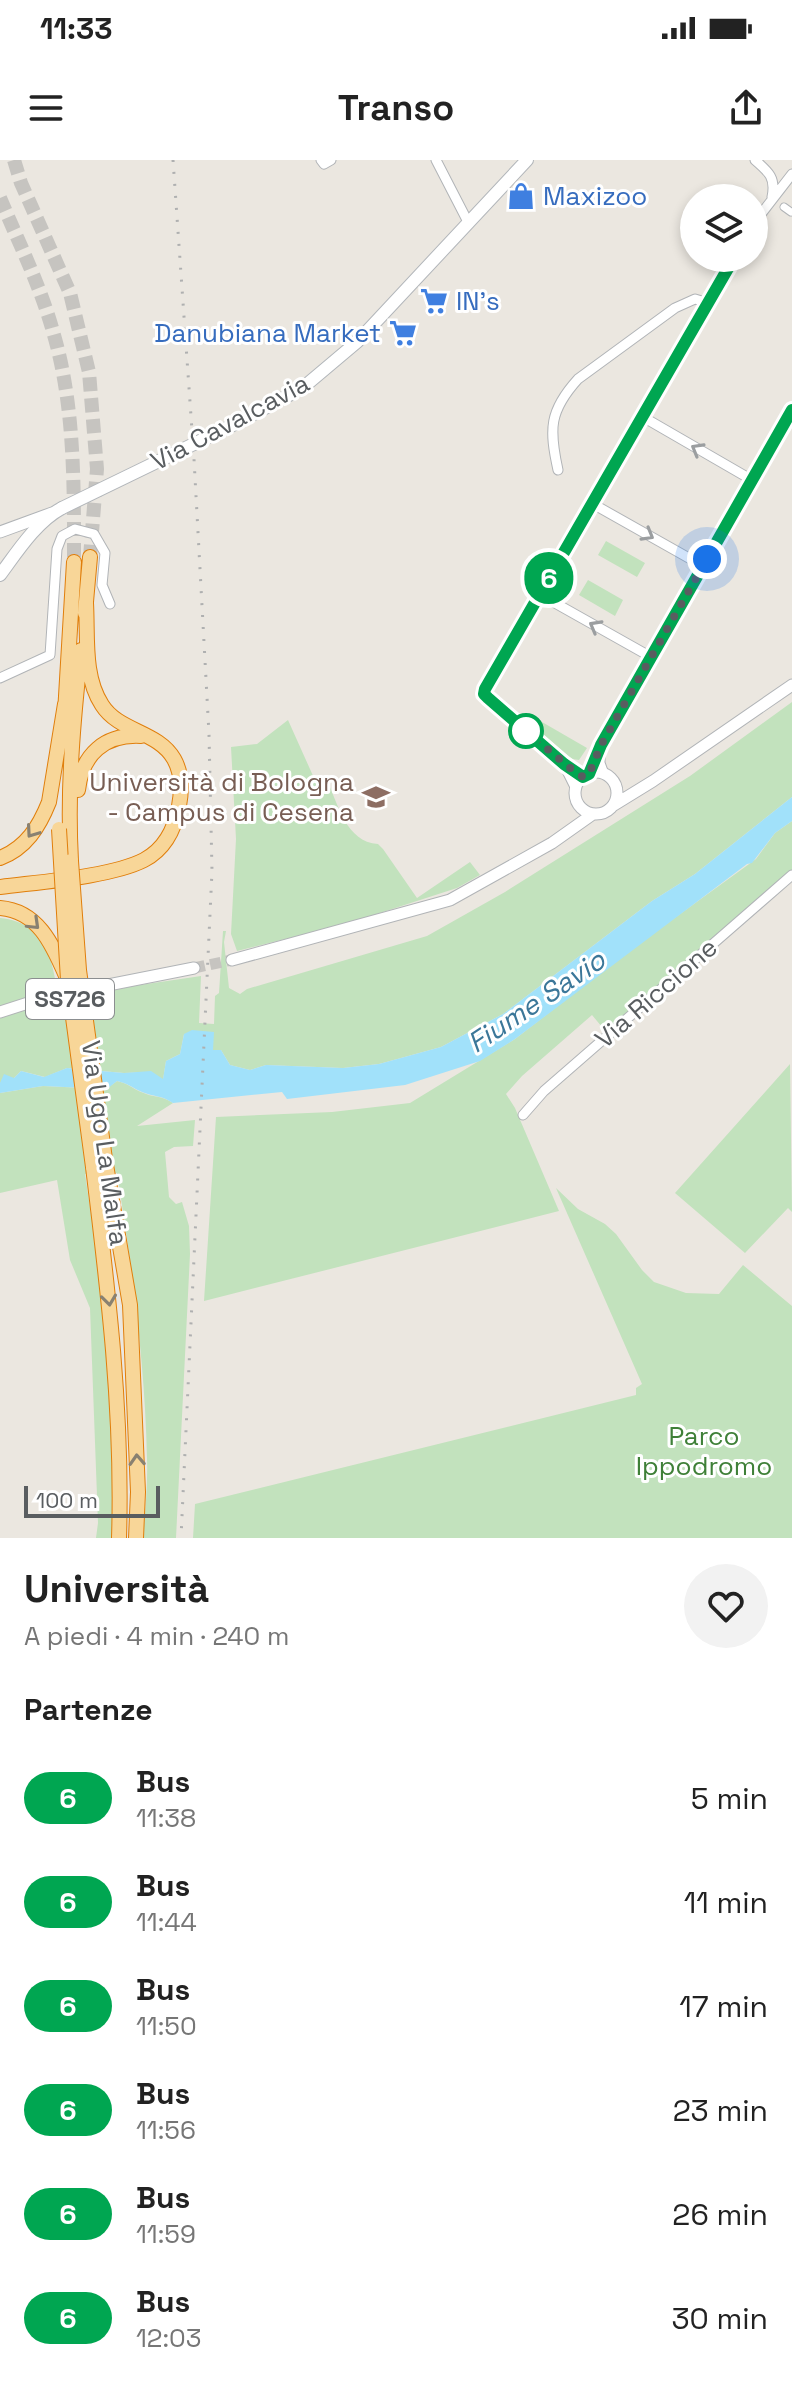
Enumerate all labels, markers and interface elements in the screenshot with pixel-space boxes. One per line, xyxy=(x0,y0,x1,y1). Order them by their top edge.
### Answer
text: 11:33 xyxy=(40,9,113,48)
text: Transo xyxy=(338,85,454,131)
icon: menu xyxy=(24,86,68,130)
icon: share xyxy=(724,86,768,130)
place label: Maxizoo xyxy=(543,179,647,213)
shop icon: Maxizoo xyxy=(506,181,536,211)
map controls xyxy=(680,184,768,272)
button: layers xyxy=(680,184,768,272)
place label: IN's xyxy=(456,284,500,318)
supermarket icon: IN's xyxy=(419,286,449,316)
place label: Danubiana Market xyxy=(154,316,381,350)
supermarket icon: Danubiana Market xyxy=(388,318,418,348)
street label: Via Cavalcavia xyxy=(145,366,315,478)
one-way arrow xyxy=(691,443,706,458)
one-way arrow xyxy=(639,525,654,541)
your location xyxy=(687,539,727,579)
line badge: 6 xyxy=(523,552,575,604)
text: 6 xyxy=(540,560,558,596)
one-way arrow xyxy=(589,620,604,636)
unlabelled marker xyxy=(509,714,543,748)
place label: Università di Bologna - Campus di Cesena xyxy=(89,765,354,829)
school or university icon: Università di Bologna - Campus di Cesena xyxy=(361,782,391,812)
one-way arrow xyxy=(27,823,42,838)
one-way arrow xyxy=(25,914,39,929)
street label: Via Riccione xyxy=(588,930,724,1056)
water label: Fiume Savio xyxy=(460,941,612,1060)
road number: SS726 xyxy=(26,979,114,1019)
street label: Via Ugo La Malfa xyxy=(74,1038,136,1248)
one-way arrow xyxy=(101,1294,118,1307)
park label: Parco Ippodromo xyxy=(636,1419,772,1483)
one-way arrow xyxy=(129,1453,146,1466)
scale bar xyxy=(24,1482,160,1518)
text: 100 m xyxy=(36,1486,98,1514)
button: heart xyxy=(684,1564,768,1648)
text: Università xyxy=(24,1565,209,1613)
text: A piedi · 4 min · 240 m xyxy=(24,1619,289,1653)
text: Partenze xyxy=(24,1690,153,1729)
text: Bus xyxy=(136,1762,190,1801)
text: 5 min xyxy=(691,1779,768,1818)
text: 6 xyxy=(59,1780,77,1816)
text: 11:38 xyxy=(136,1801,196,1835)
text: Bus xyxy=(136,1866,190,1905)
text: 11 min xyxy=(684,1883,768,1922)
text: 6 xyxy=(59,1884,77,1920)
text: 11:44 xyxy=(136,1905,197,1939)
text: Bus xyxy=(136,1970,190,2009)
text: 17 min xyxy=(679,1987,768,2026)
text: 6 xyxy=(59,1988,77,2024)
text: 11:50 xyxy=(136,2009,197,2043)
text: Bus xyxy=(136,2074,190,2113)
text: 23 min xyxy=(673,2091,768,2130)
text: 6 xyxy=(59,2092,77,2128)
text: 11:56 xyxy=(136,2113,196,2147)
text: Bus xyxy=(136,2178,190,2217)
text: 26 min xyxy=(672,2195,768,2234)
text: 6 xyxy=(59,2196,77,2232)
text: 11:59 xyxy=(136,2217,196,2251)
text: Bus xyxy=(136,2282,190,2321)
text: 30 min xyxy=(671,2299,768,2338)
text: 6 xyxy=(59,2300,77,2336)
text: 12:03 xyxy=(136,2321,202,2355)

